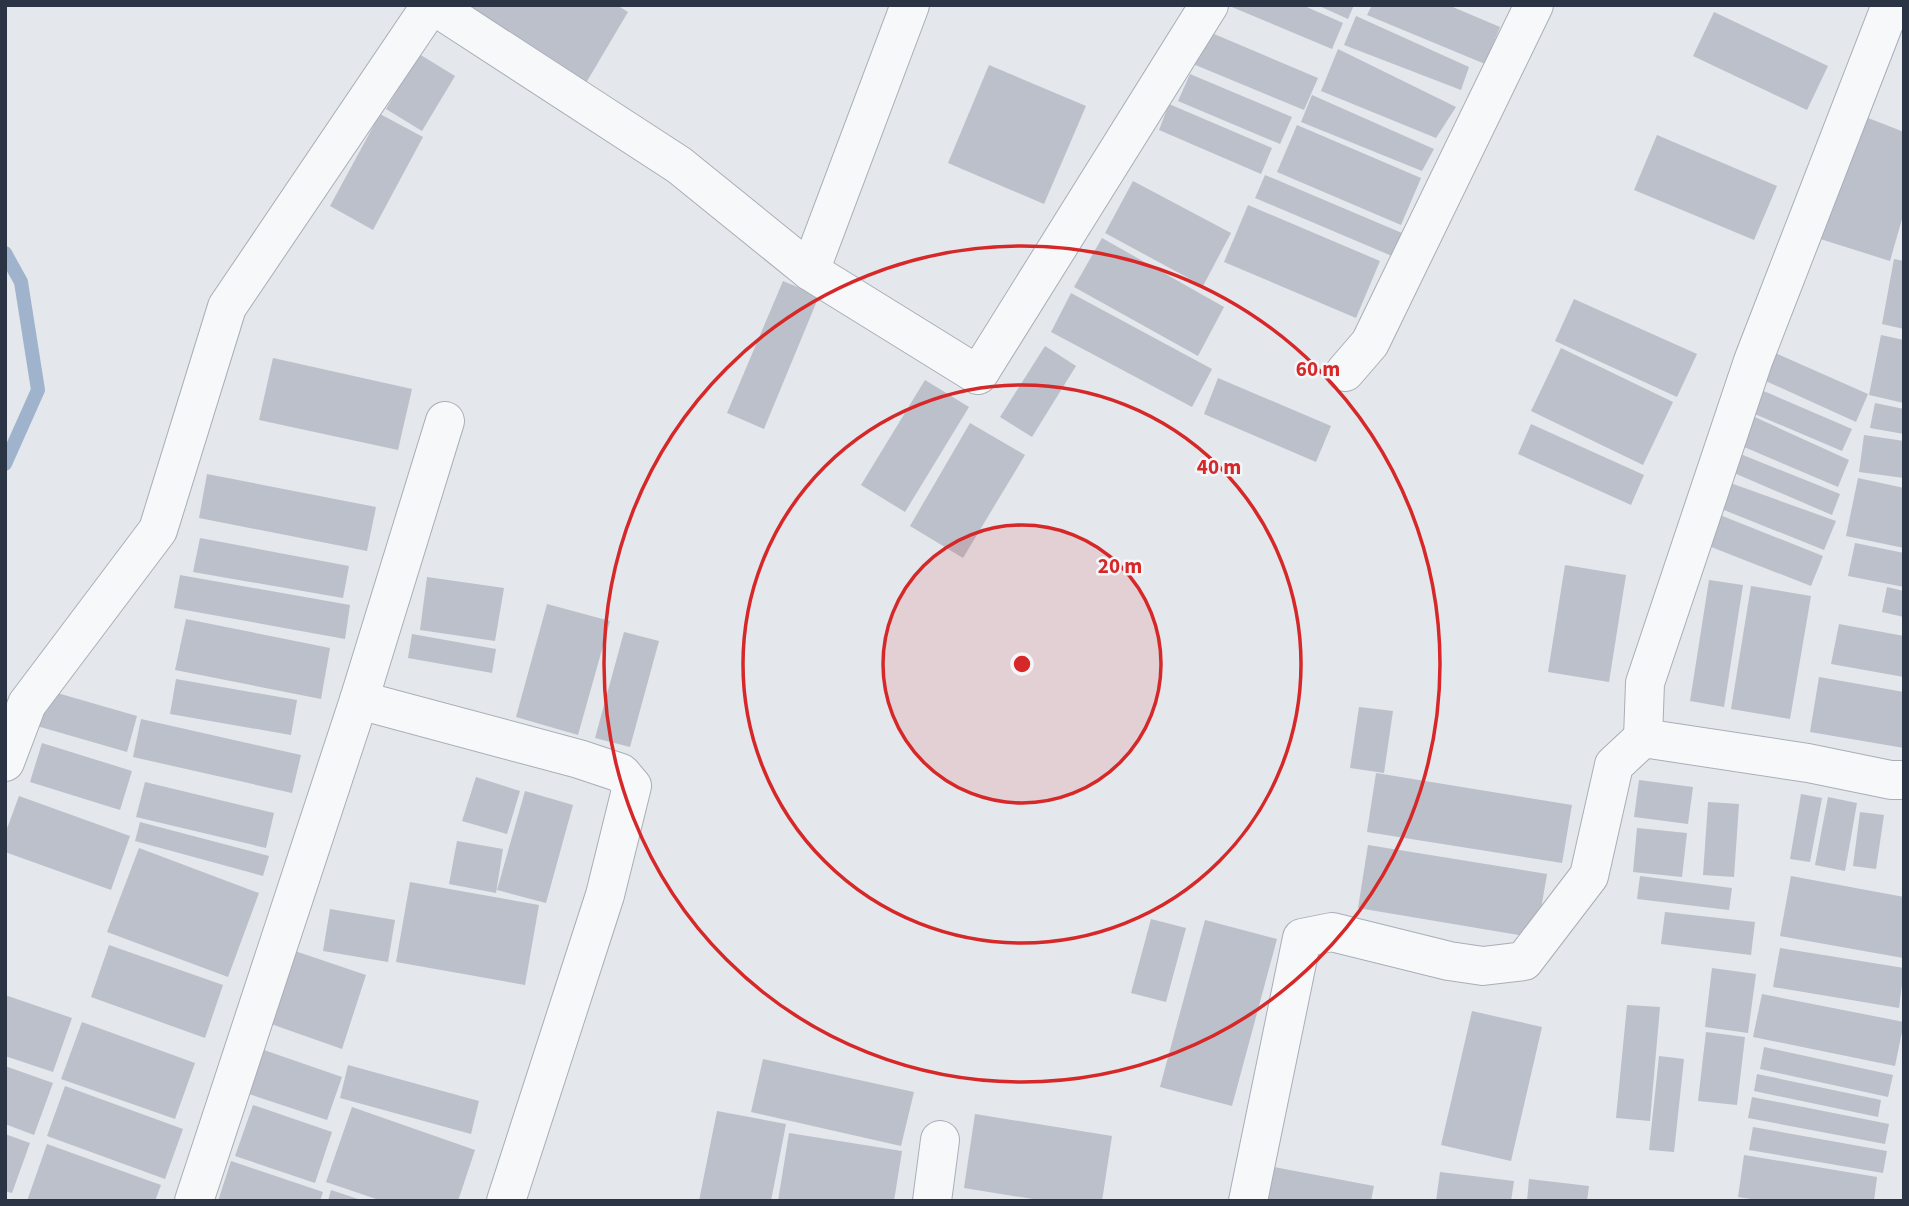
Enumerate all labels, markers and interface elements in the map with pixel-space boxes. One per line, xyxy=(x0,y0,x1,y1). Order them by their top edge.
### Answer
text: 60 m xyxy=(1296,354,1340,384)
text: 40 m xyxy=(1197,452,1241,482)
text: 20 m xyxy=(1098,551,1142,581)
centre of rings xyxy=(1010,652,1034,676)

